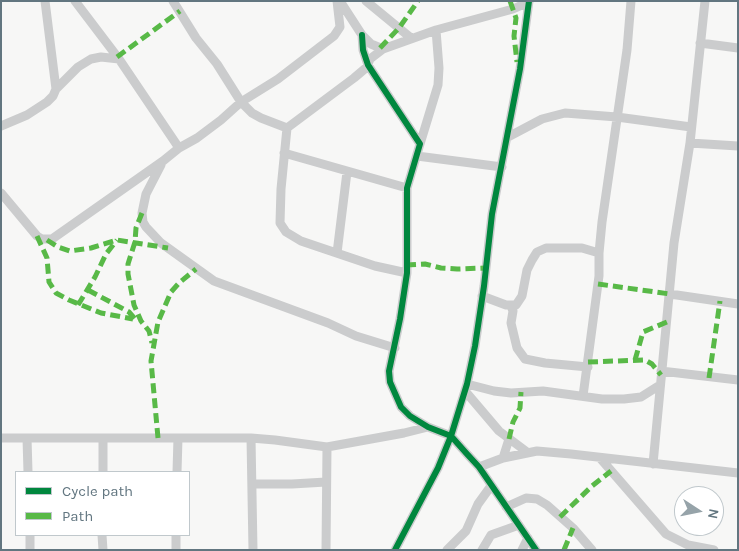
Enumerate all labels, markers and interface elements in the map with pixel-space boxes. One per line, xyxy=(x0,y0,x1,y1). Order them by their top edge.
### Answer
legend xyxy=(15,471,190,536)
text: Cycle path xyxy=(62,482,133,500)
north arrow xyxy=(674,486,724,536)
text: Path xyxy=(62,507,93,525)
text: N xyxy=(704,507,723,520)

